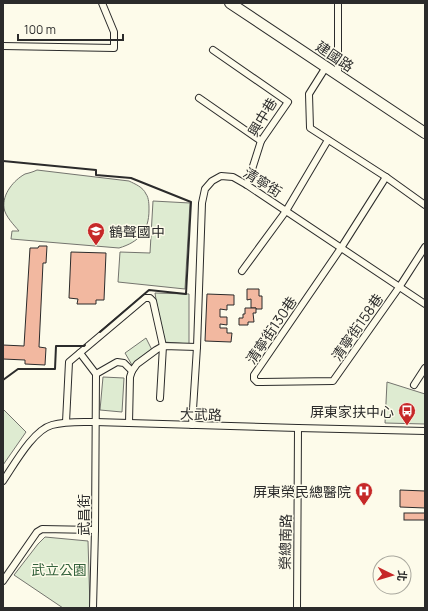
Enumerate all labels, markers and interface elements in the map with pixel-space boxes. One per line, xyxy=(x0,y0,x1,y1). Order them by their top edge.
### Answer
scale bar xyxy=(18,16,123,42)
text: 100 m xyxy=(24,21,56,38)
street label: 建國路 xyxy=(312,36,358,76)
street label: 興中巷 xyxy=(243,94,281,140)
street label: 清寧街 xyxy=(240,163,286,201)
school or university icon: 鶴聲國中 xyxy=(86,221,106,246)
place label: 鶴聲國中 xyxy=(109,222,165,241)
street label: 清寧街158巷 xyxy=(327,290,387,364)
street label: 清寧街130巷 xyxy=(241,292,301,368)
bus stop icon: 屏東家扶中心 xyxy=(397,401,417,426)
place label: 屏東家扶中心 xyxy=(310,402,394,421)
street label: 大武路 xyxy=(180,404,222,424)
hospital icon: 屏東榮民總醫院 xyxy=(354,481,374,506)
place label: 屏東榮民總醫院 xyxy=(253,482,351,501)
street label: 武昌街 xyxy=(74,494,93,536)
street label: 榮總南路 xyxy=(275,514,295,570)
north arrow xyxy=(372,555,412,595)
park label: 武立公園 xyxy=(31,560,87,579)
text: 北 xyxy=(395,570,410,582)

